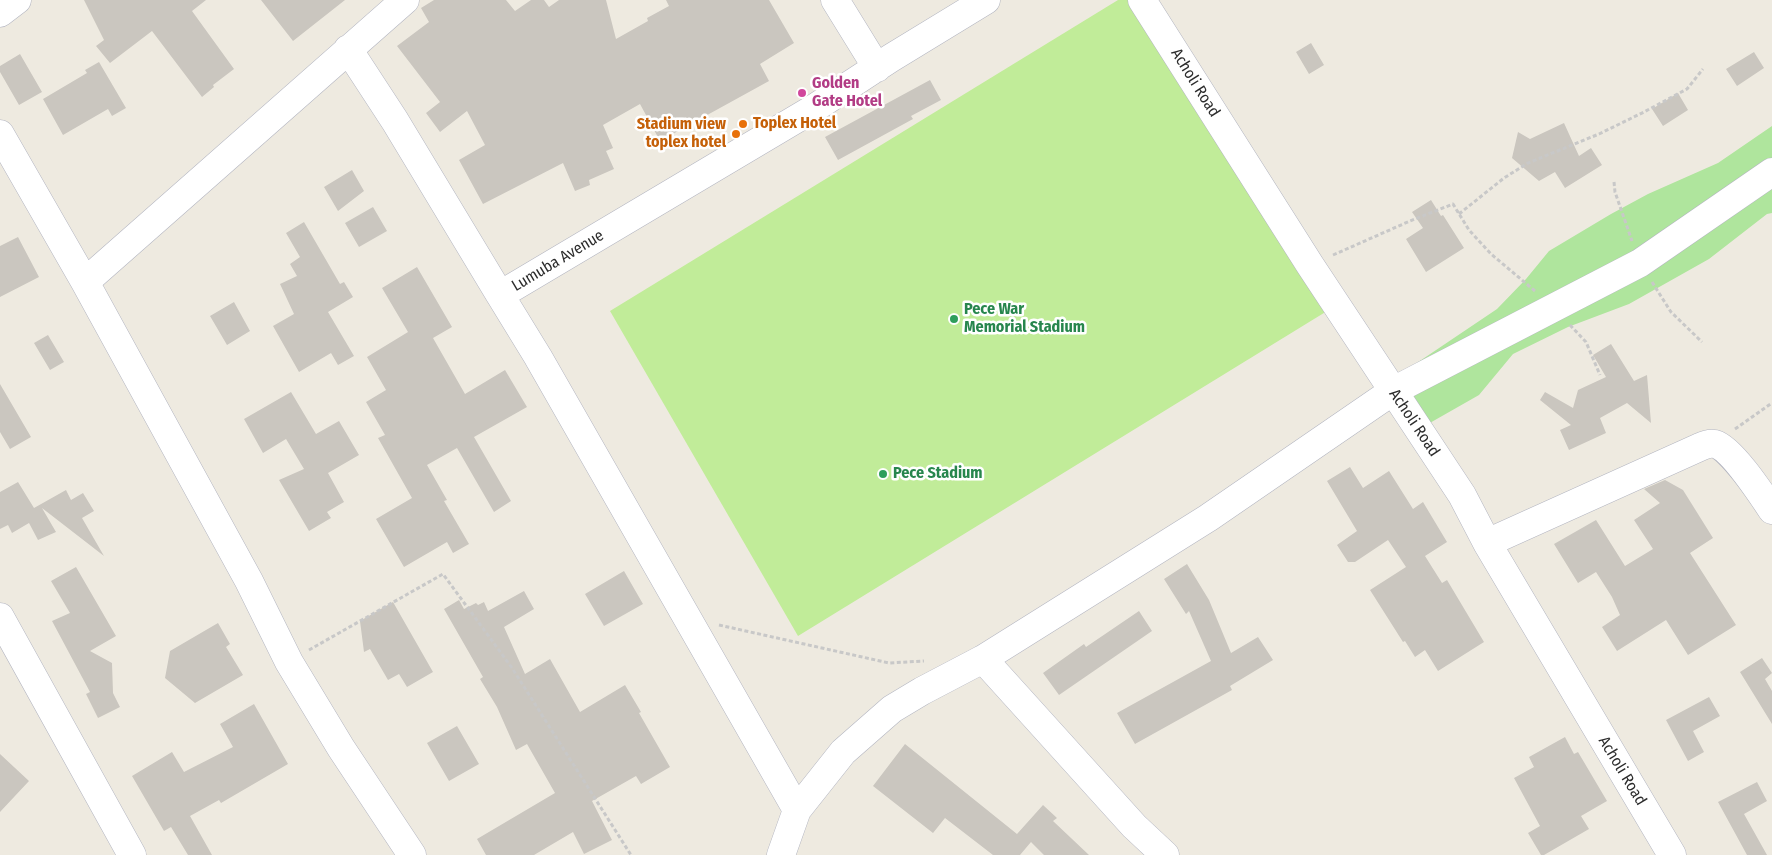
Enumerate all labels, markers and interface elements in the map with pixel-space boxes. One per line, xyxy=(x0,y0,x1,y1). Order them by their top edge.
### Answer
street label: Acholi Road xyxy=(1166,45,1224,121)
place label: Golden Gate Hotel xyxy=(812,74,882,112)
marker: Golden Gate Hotel xyxy=(796,87,808,99)
place label: Toplex Hotel xyxy=(753,114,836,134)
place label: Stadium view toplex hotel xyxy=(637,115,726,153)
marker: Toplex Hotel xyxy=(737,118,749,130)
marker: Stadium view toplex hotel xyxy=(730,128,742,140)
street label: Lumuba Avenue xyxy=(509,226,607,296)
place label: Pece War Memorial Stadium xyxy=(964,300,1085,338)
marker: Pece War Memorial Stadium xyxy=(948,313,960,325)
street label: Acholi Road xyxy=(1384,386,1444,460)
place label: Pece Stadium xyxy=(893,464,983,484)
marker: Pece Stadium xyxy=(877,468,889,480)
street label: Acholi Road xyxy=(1594,733,1650,809)

